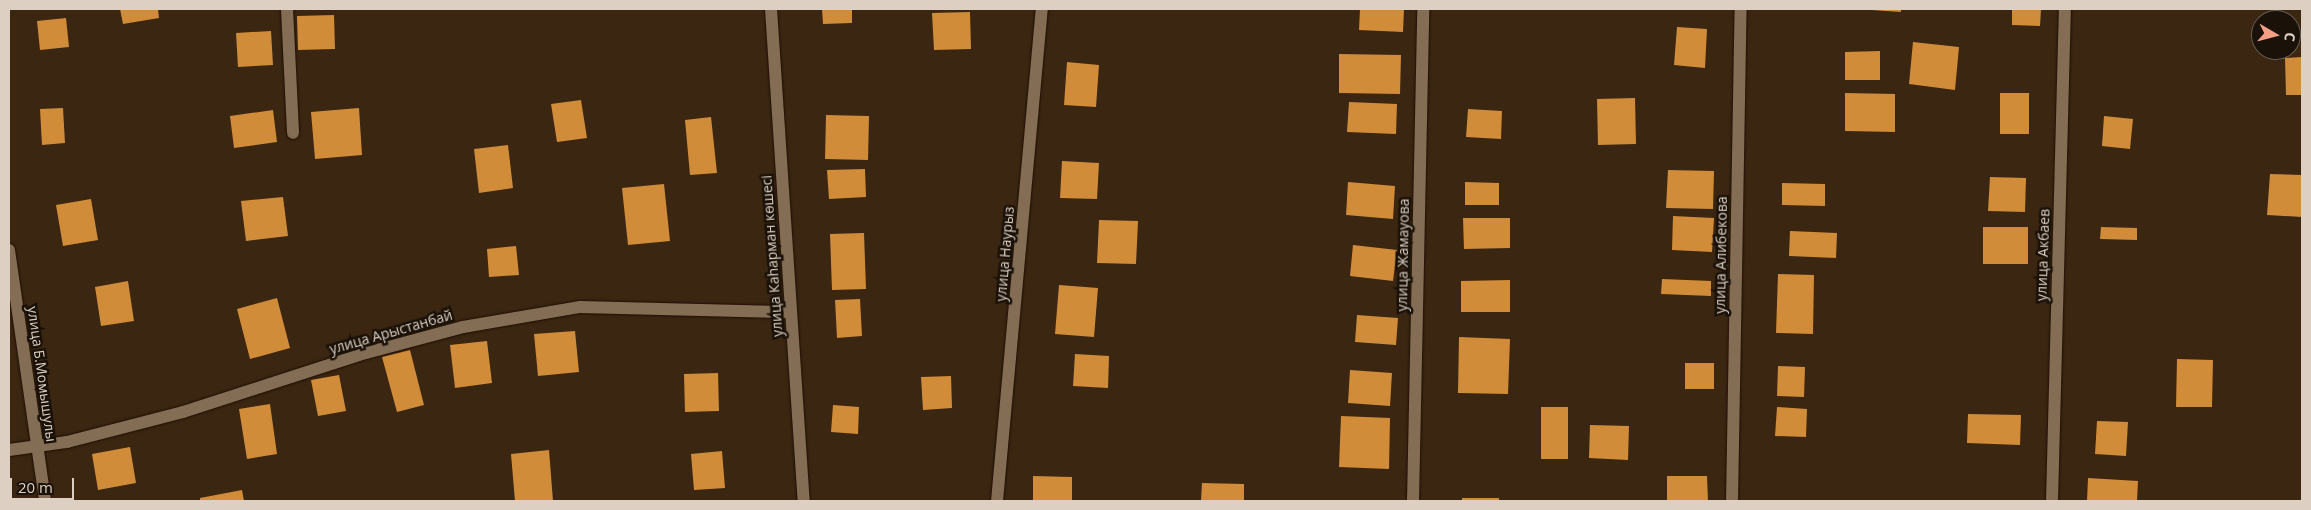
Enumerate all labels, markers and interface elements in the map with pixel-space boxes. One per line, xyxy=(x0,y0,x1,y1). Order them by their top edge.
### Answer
north arrow xyxy=(2251,10,2301,60)
text: С xyxy=(2280,31,2300,43)
street label: улица Каһарман көшесі xyxy=(758,175,786,337)
street label: улица Алибекова xyxy=(1712,196,1730,314)
street label: улица Жамауова xyxy=(1394,198,1412,312)
street label: улица Наурыз xyxy=(992,206,1018,302)
street label: улица Акбаев xyxy=(2033,209,2053,301)
street label: улица Б.Момышулы xyxy=(24,305,60,443)
street label: улица Арыстанбай xyxy=(328,306,454,358)
scale bar xyxy=(12,468,76,500)
text: 20 m xyxy=(18,477,53,497)

